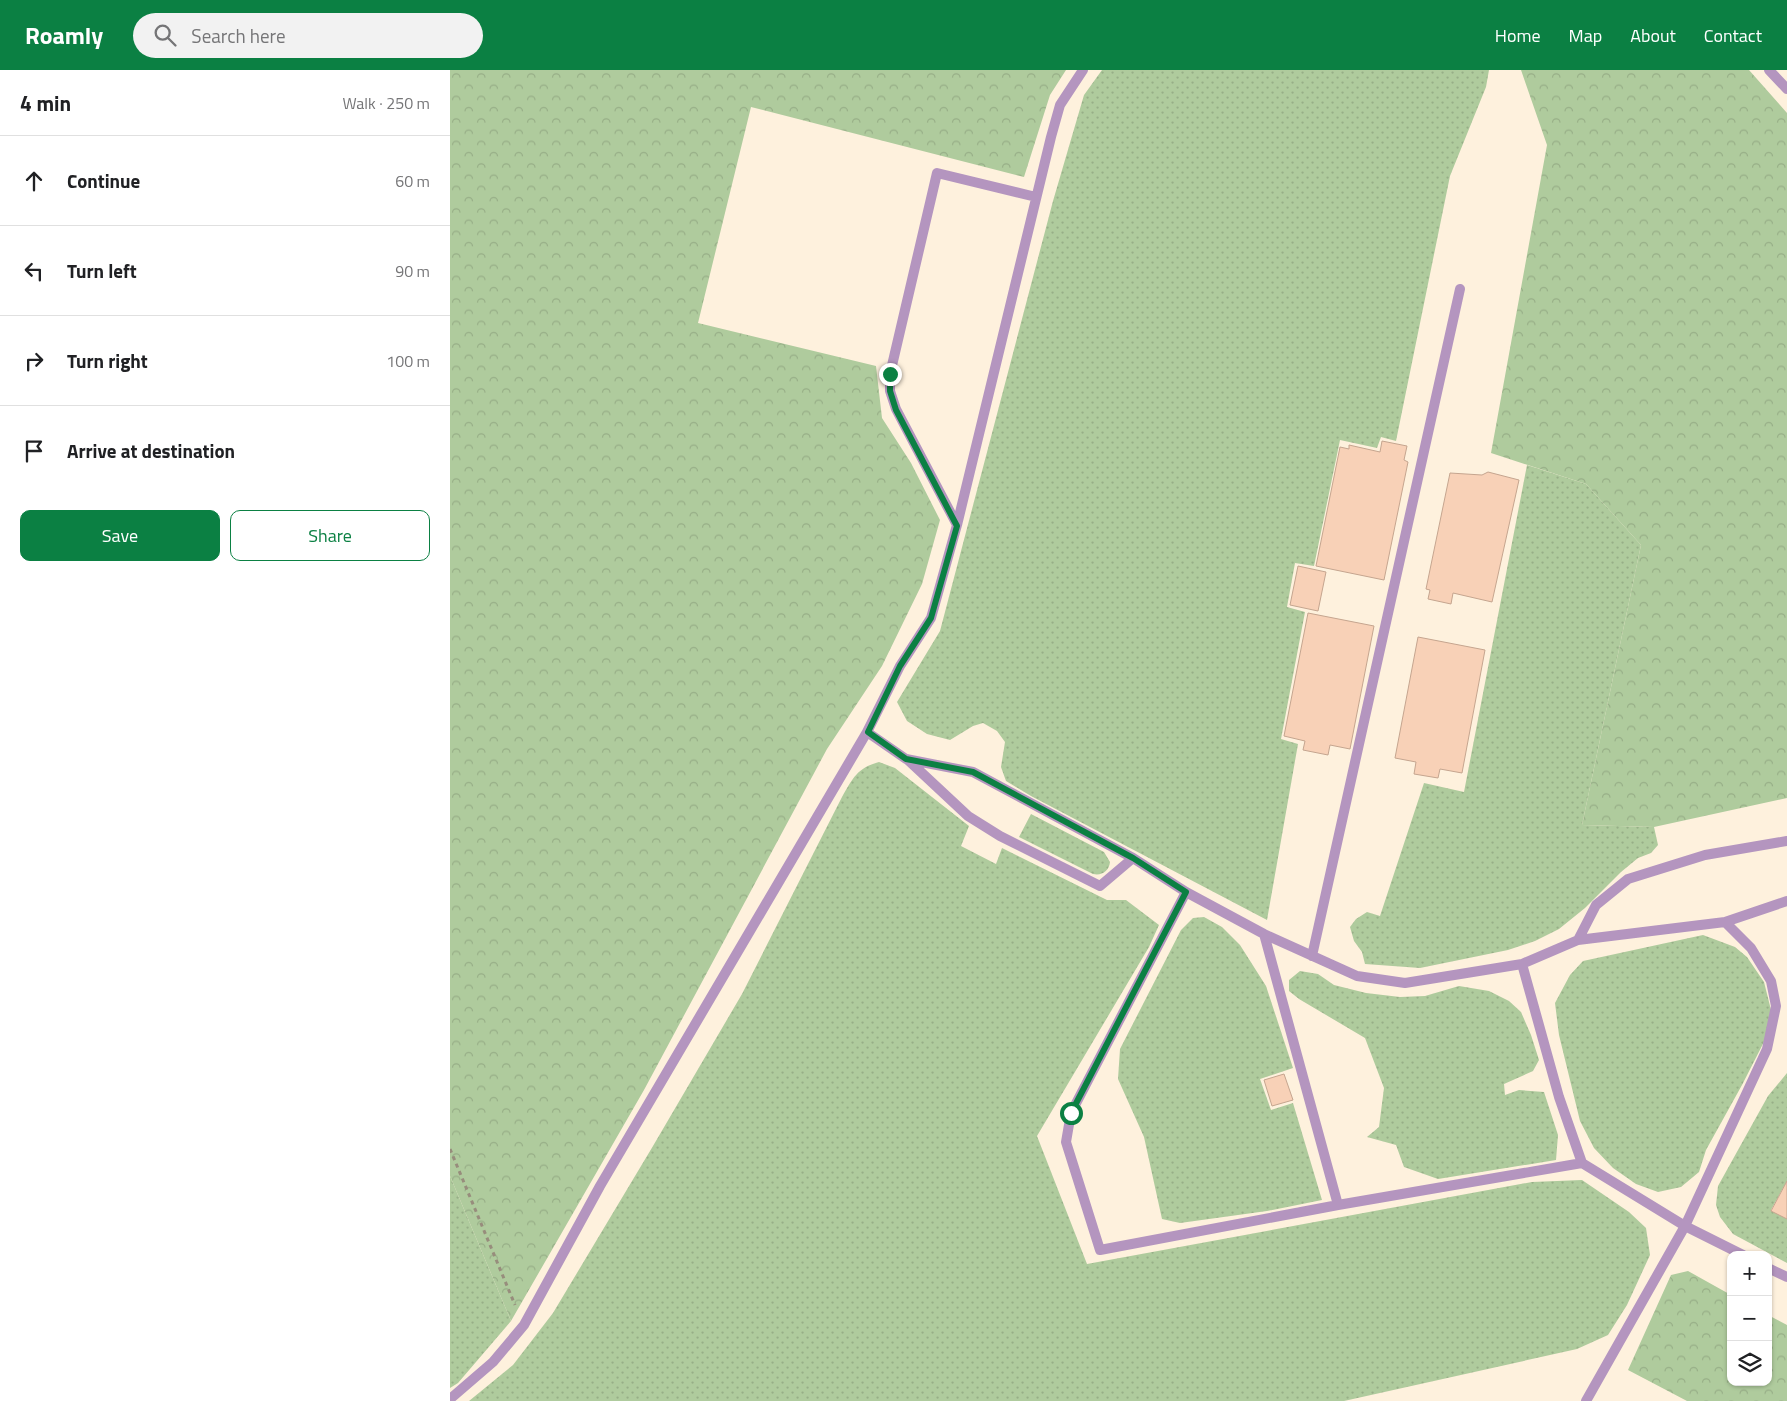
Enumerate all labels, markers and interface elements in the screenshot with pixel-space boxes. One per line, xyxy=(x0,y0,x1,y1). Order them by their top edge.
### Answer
search box xyxy=(133,13,483,58)
text: Roamly xyxy=(25,17,103,53)
icon: search xyxy=(151,21,179,49)
text: Search here xyxy=(191,21,286,50)
text: Home xyxy=(1495,22,1541,49)
text: Map xyxy=(1569,22,1602,49)
text: About xyxy=(1630,22,1676,49)
text: Contact xyxy=(1704,22,1762,49)
text: 4 min xyxy=(20,87,71,119)
text: Walk · 250 m xyxy=(342,91,430,115)
text: Continue xyxy=(67,166,140,195)
icon: ahead xyxy=(20,167,48,195)
text: 60 m xyxy=(395,169,430,193)
text: Turn left xyxy=(67,256,137,285)
icon: left xyxy=(20,257,48,285)
text: 90 m xyxy=(395,259,430,283)
text: Turn right xyxy=(67,346,148,375)
icon: right xyxy=(20,347,48,375)
text: 100 m xyxy=(386,349,430,373)
route end xyxy=(879,363,902,386)
text: Arrive at destination xyxy=(67,436,235,465)
icon: arrive xyxy=(20,437,48,465)
button: Save xyxy=(20,510,220,561)
button: Share xyxy=(230,510,430,561)
route start xyxy=(1060,1102,1083,1125)
map controls xyxy=(1727,1251,1772,1386)
button: + xyxy=(1727,1251,1772,1296)
button: − xyxy=(1727,1296,1772,1341)
button: layers xyxy=(1727,1341,1772,1386)

